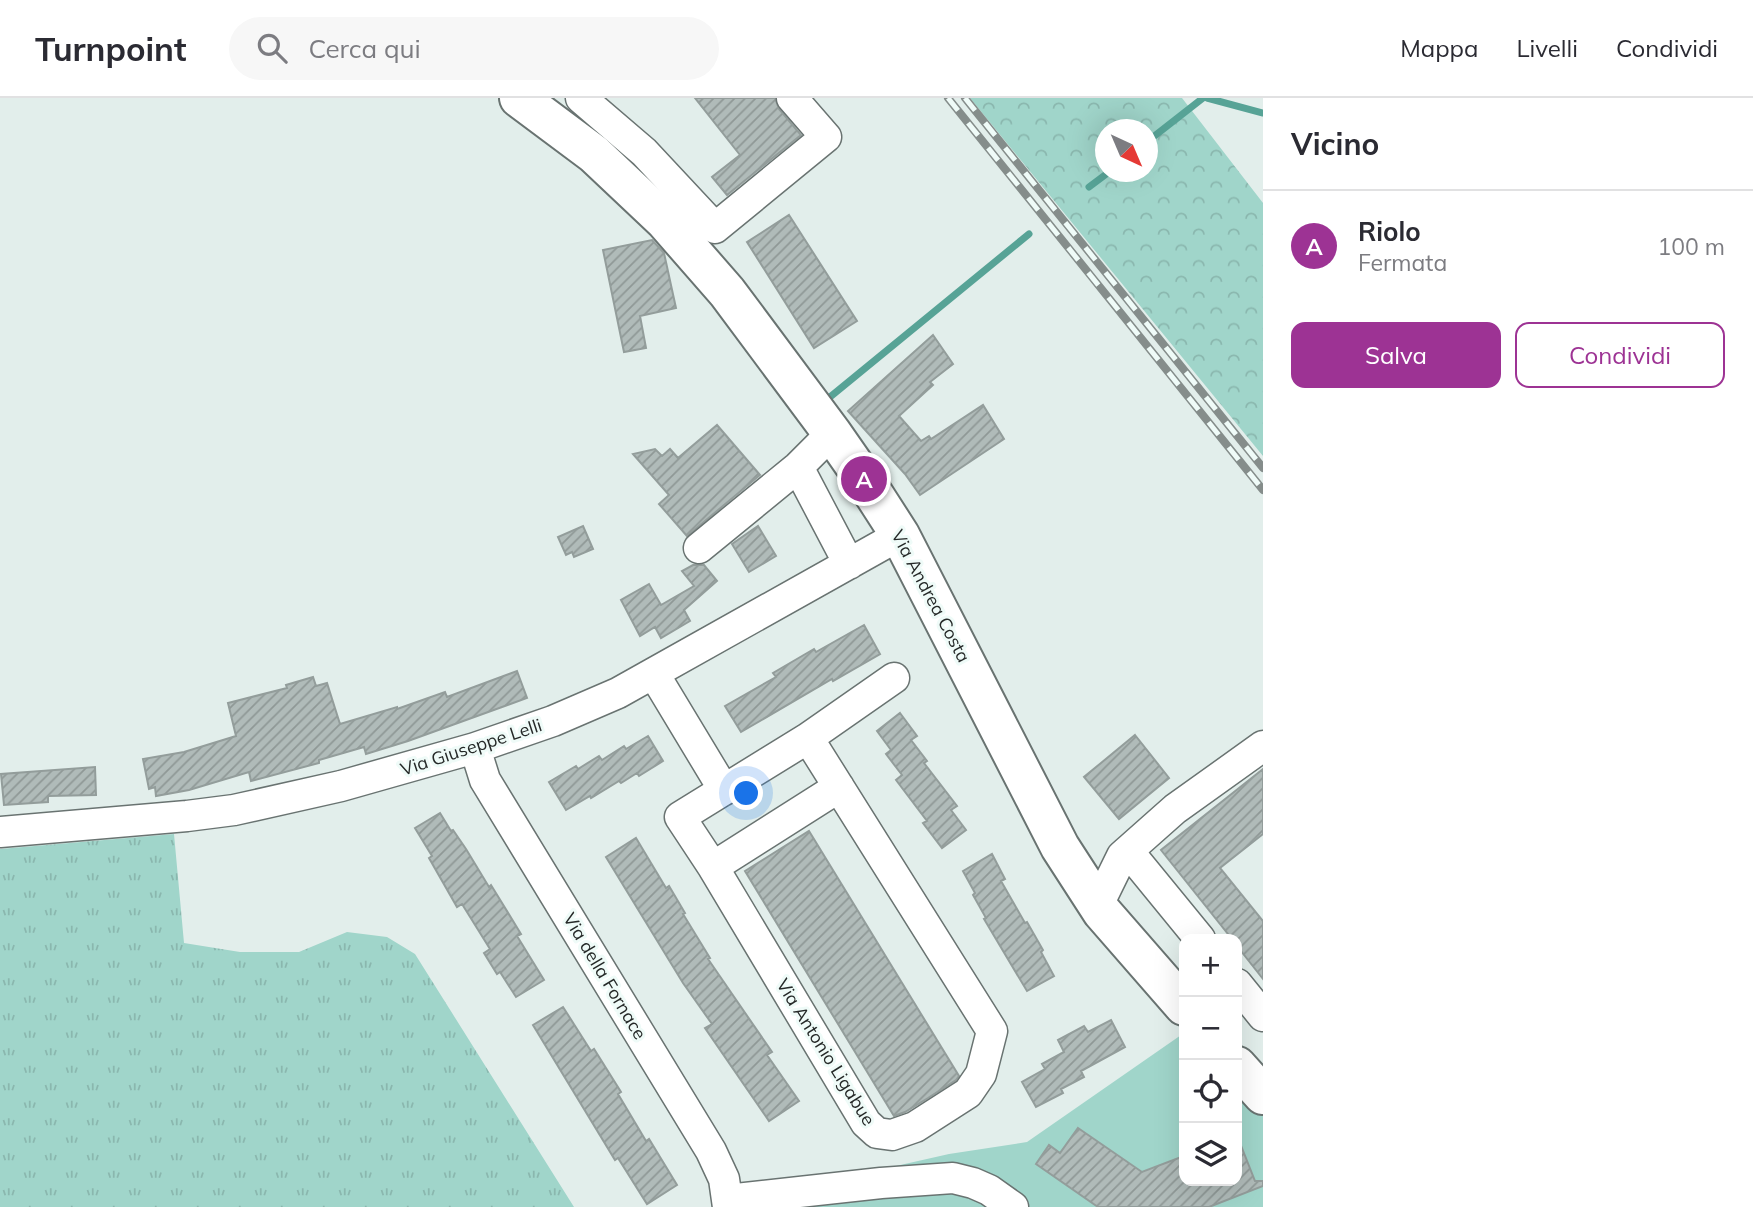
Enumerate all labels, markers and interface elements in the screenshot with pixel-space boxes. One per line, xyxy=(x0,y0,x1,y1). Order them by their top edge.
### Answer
search box xyxy=(229,17,719,80)
text: Turnpoint xyxy=(35,28,187,69)
icon: search xyxy=(253,29,291,67)
text: Cerca qui xyxy=(309,32,421,65)
text: Mappa xyxy=(1400,33,1478,63)
text: Livelli xyxy=(1516,33,1578,63)
text: Condividi xyxy=(1616,33,1718,63)
north arrow xyxy=(1095,119,1158,182)
text: Vicino xyxy=(1291,125,1379,163)
text: Riolo xyxy=(1358,215,1421,248)
text: A xyxy=(1305,232,1323,261)
text: 100 m xyxy=(1657,232,1725,261)
text: Fermata xyxy=(1358,248,1447,277)
button: Salva xyxy=(1291,322,1501,388)
button: Condividi xyxy=(1515,322,1725,388)
pin: A xyxy=(841,453,887,505)
street label: Via Andrea Costa xyxy=(886,526,976,666)
street label: Via Giuseppe Lelli xyxy=(397,713,545,781)
your location xyxy=(729,776,763,810)
street label: Via della Fornace xyxy=(558,909,652,1043)
map controls xyxy=(1179,934,1242,1186)
button: + xyxy=(1179,934,1242,997)
street label: Via Antonio Ligabue xyxy=(771,974,881,1130)
button: − xyxy=(1179,997,1242,1060)
button: locate xyxy=(1179,1060,1242,1123)
button: layers xyxy=(1179,1123,1242,1186)

